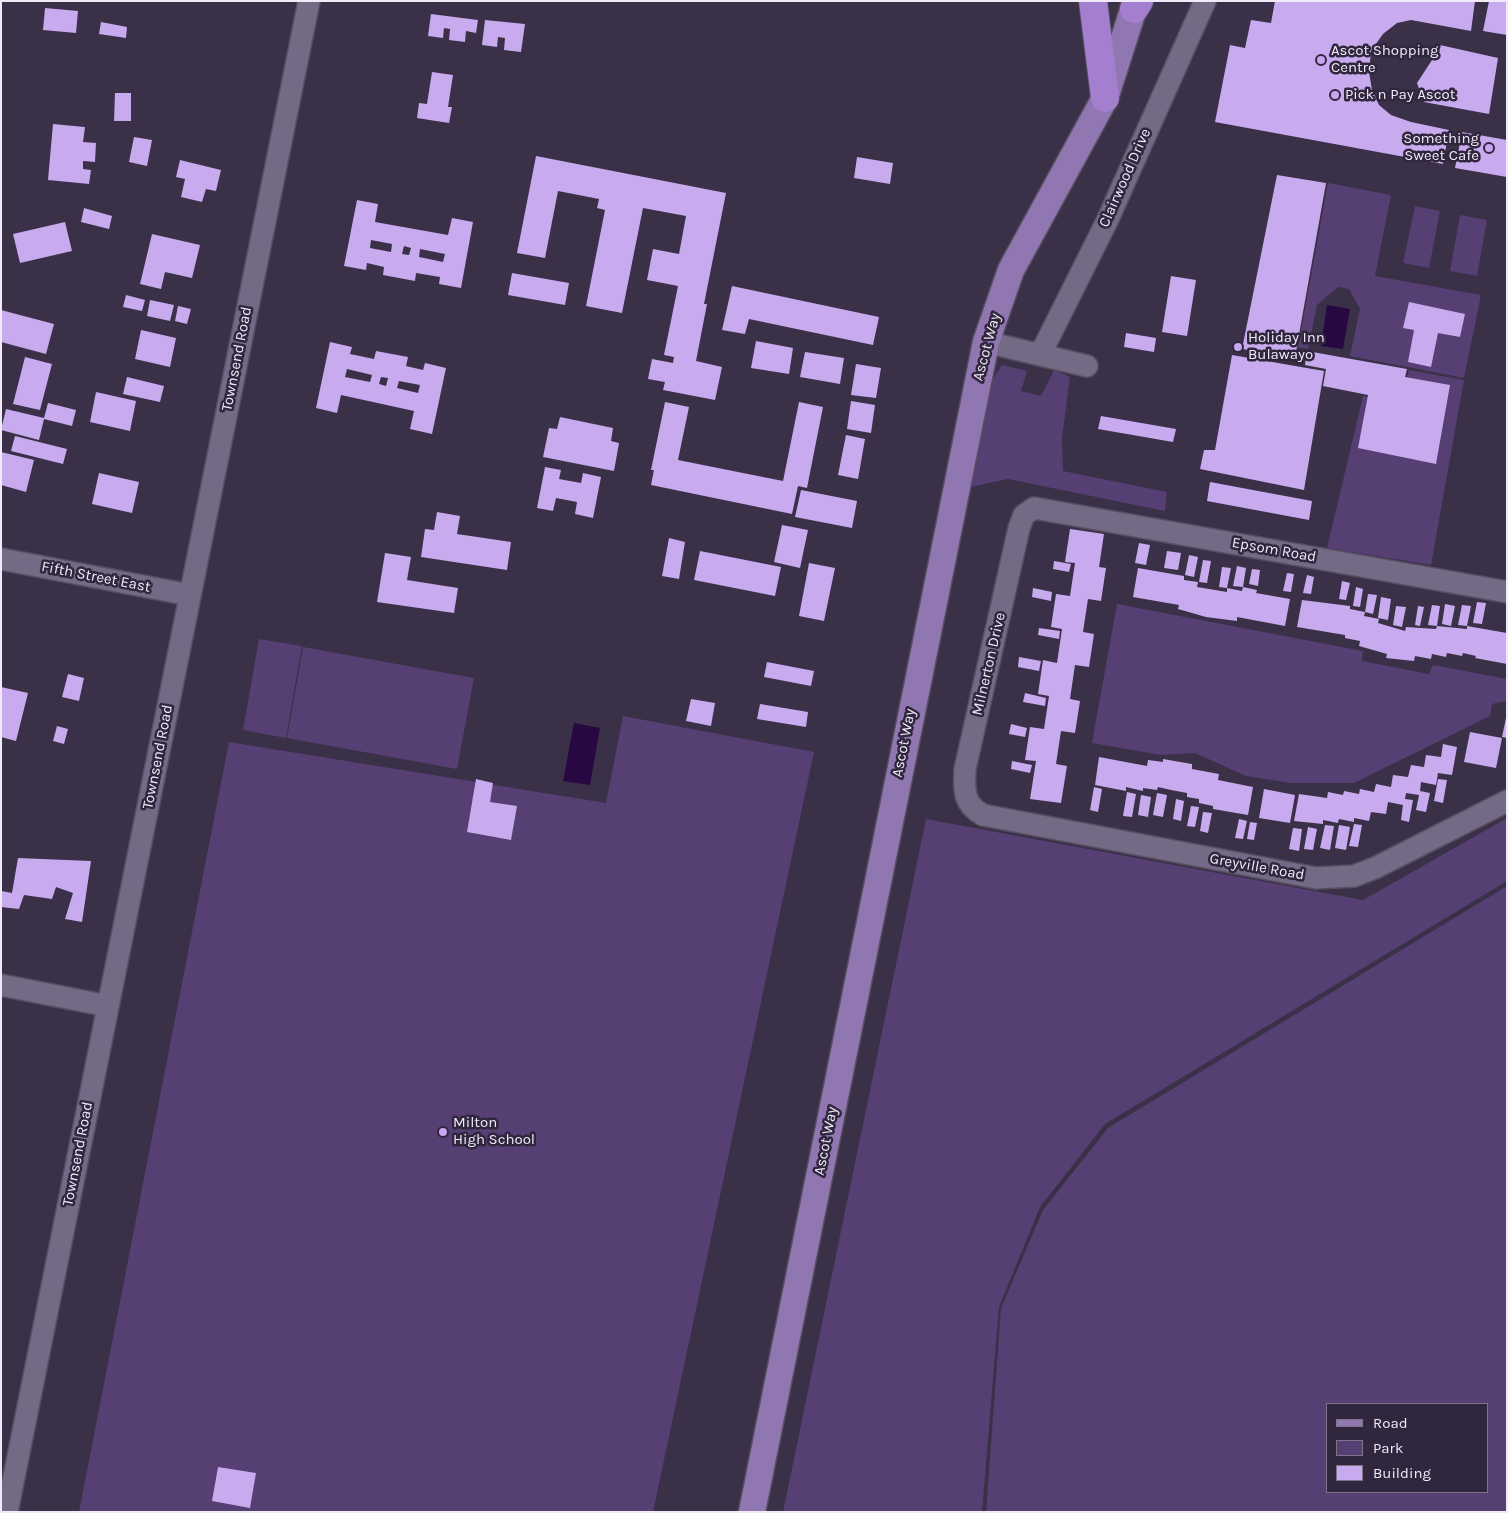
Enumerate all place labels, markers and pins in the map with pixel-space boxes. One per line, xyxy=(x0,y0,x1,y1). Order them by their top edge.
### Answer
place label: Ascot Shopping Centre xyxy=(1331,42,1438,77)
marker: Ascot Shopping Centre xyxy=(1315,54,1327,66)
place label: Pick n Pay Ascot xyxy=(1345,86,1455,104)
marker: Pick n Pay Ascot xyxy=(1329,89,1341,101)
place label: Something Sweet Cafe xyxy=(1403,130,1479,165)
marker: Something Sweet Cafe xyxy=(1483,142,1495,154)
place label: Holiday Inn Bulawayo xyxy=(1248,329,1325,364)
marker: Holiday Inn Bulawayo xyxy=(1232,341,1244,353)
place label: Milton High School xyxy=(453,1114,535,1149)
marker: Milton High School xyxy=(437,1126,449,1138)

